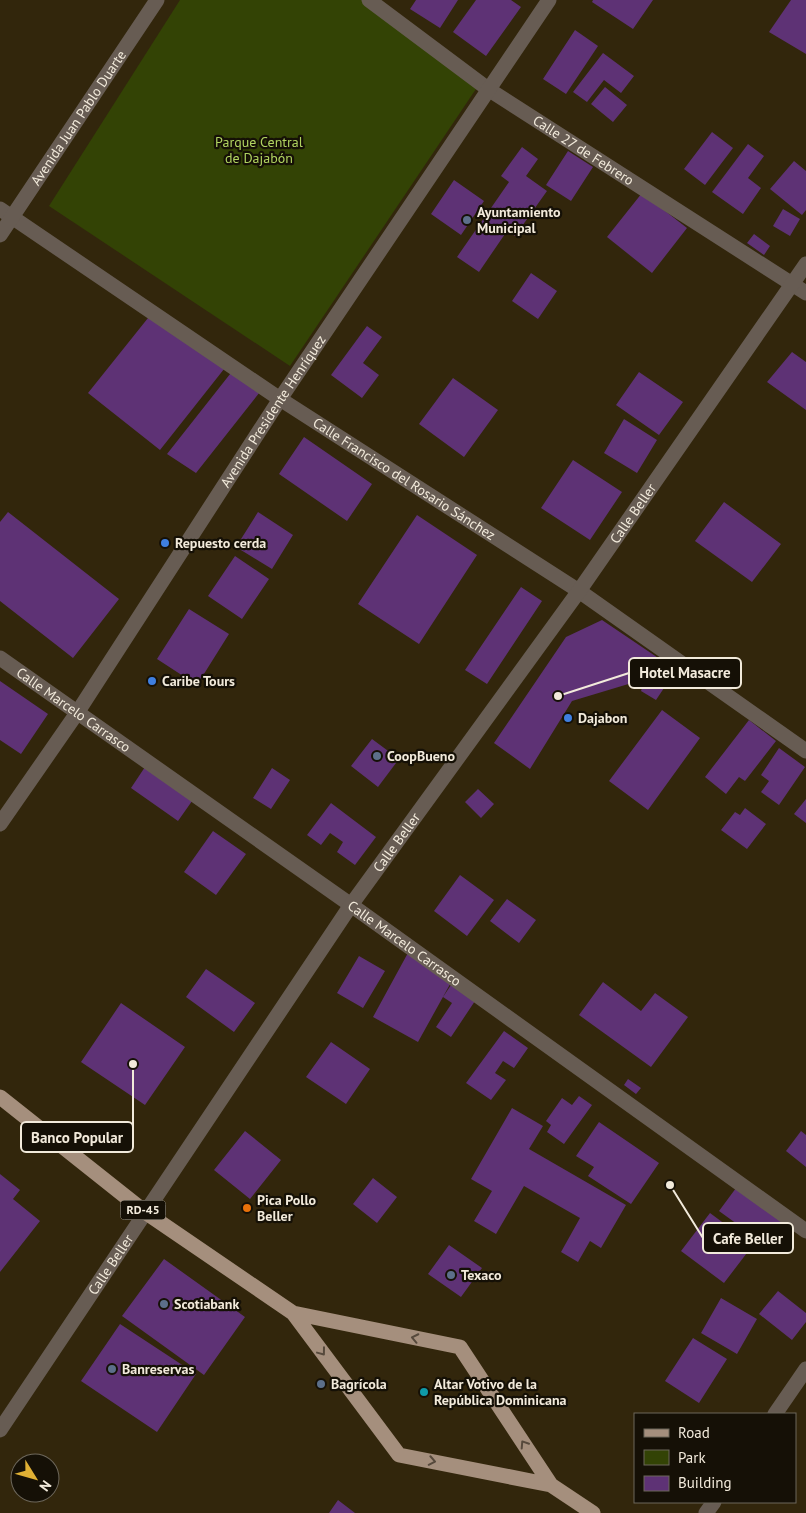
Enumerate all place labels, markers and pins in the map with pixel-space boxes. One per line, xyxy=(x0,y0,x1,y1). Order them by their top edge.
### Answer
place label: Ayuntamiento Municipal xyxy=(477,203,561,237)
marker: Ayuntamiento Municipal xyxy=(461,214,473,226)
place label: Repuesto cerda xyxy=(175,534,266,552)
marker: Repuesto cerda xyxy=(159,537,171,549)
callout: Hotel Masacre xyxy=(629,658,741,688)
place label: Caribe Tours xyxy=(162,672,235,690)
marker: Caribe Tours xyxy=(146,675,158,687)
place label: Dajabon xyxy=(578,709,627,727)
marker: Dajabon xyxy=(562,712,574,724)
place label: CoopBueno xyxy=(387,747,455,765)
marker: CoopBueno xyxy=(371,750,383,762)
callout: Banco Popular xyxy=(21,1122,133,1152)
place label: Pica Pollo Beller xyxy=(257,1191,317,1225)
marker: Pica Pollo Beller xyxy=(241,1202,253,1214)
callout: Cafe Beller xyxy=(703,1223,793,1253)
place label: Texaco xyxy=(461,1266,502,1284)
marker: Texaco xyxy=(445,1269,457,1281)
place label: Scotiabank xyxy=(174,1295,239,1313)
marker: Scotiabank xyxy=(158,1298,170,1310)
place label: Banreservas xyxy=(122,1360,194,1378)
marker: Banreservas xyxy=(106,1363,118,1375)
place label: Bagrícola xyxy=(331,1375,387,1393)
place label: Altar Votivo de la República Dominicana xyxy=(434,1375,567,1409)
marker: Bagrícola xyxy=(315,1378,327,1390)
marker: Altar Votivo de la República Dominicana xyxy=(418,1386,430,1398)

